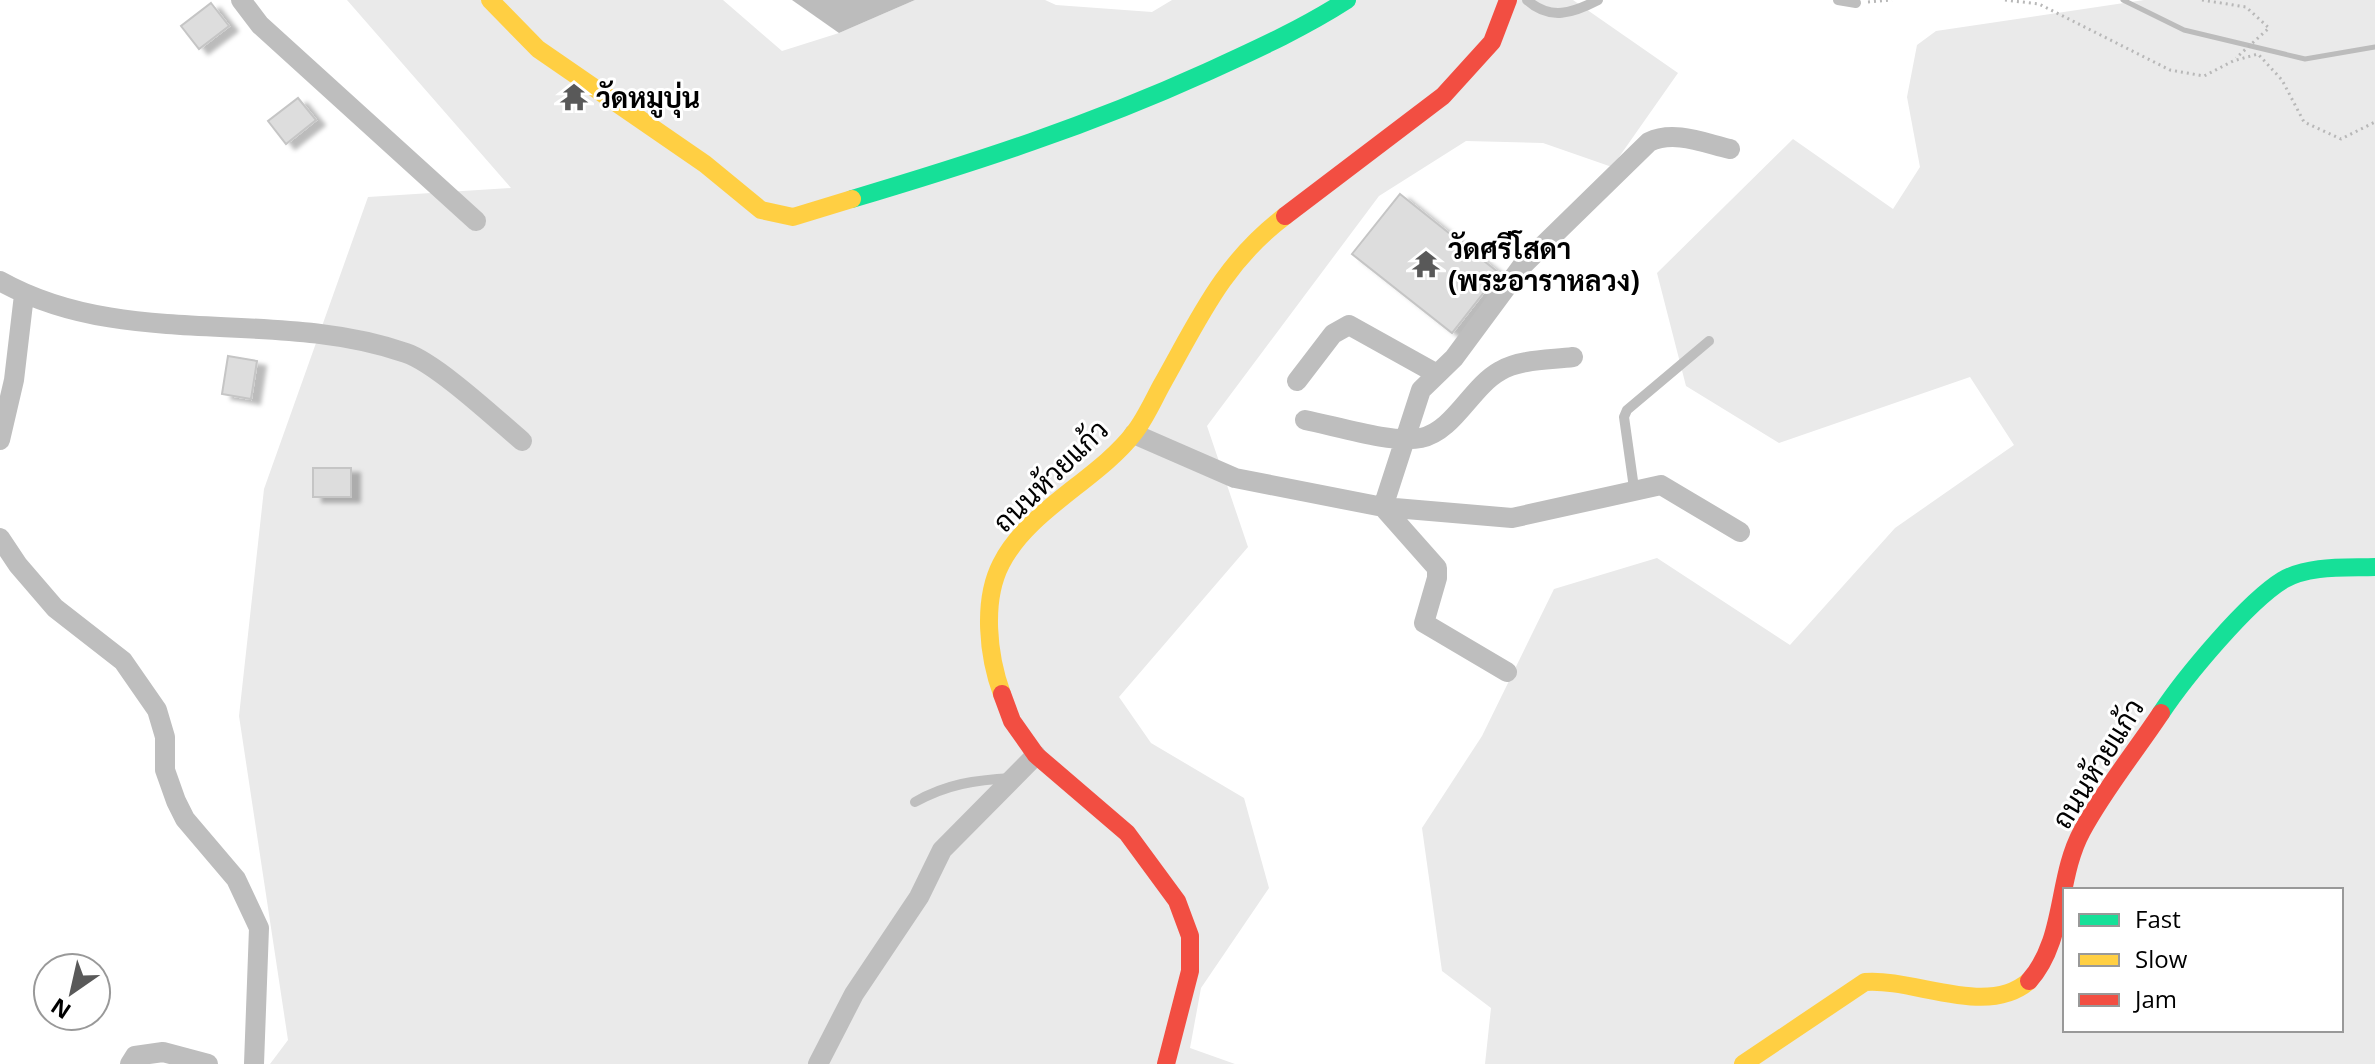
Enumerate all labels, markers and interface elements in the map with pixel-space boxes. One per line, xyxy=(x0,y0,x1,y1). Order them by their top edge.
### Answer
place label: วัดหมูบุ่น xyxy=(596,78,700,118)
temple icon: วัดหมูบุ่น xyxy=(559,82,589,112)
place label: วัดศรีโสดา (พระอาราหลวง) xyxy=(1448,229,1640,299)
temple icon: วัดศรีโสดา (พระอาราหลวง) xyxy=(1411,249,1441,279)
street label: ถนนห้วยแก้ว xyxy=(984,410,1116,540)
street label: ถนนห้วยแก้ว xyxy=(2042,691,2152,835)
legend xyxy=(2063,888,2343,1032)
text: Fast xyxy=(2135,902,2181,935)
text: Slow xyxy=(2135,942,2188,975)
north arrow xyxy=(32,952,112,1032)
text: Jam xyxy=(2133,982,2177,1015)
text: N xyxy=(44,992,76,1027)

